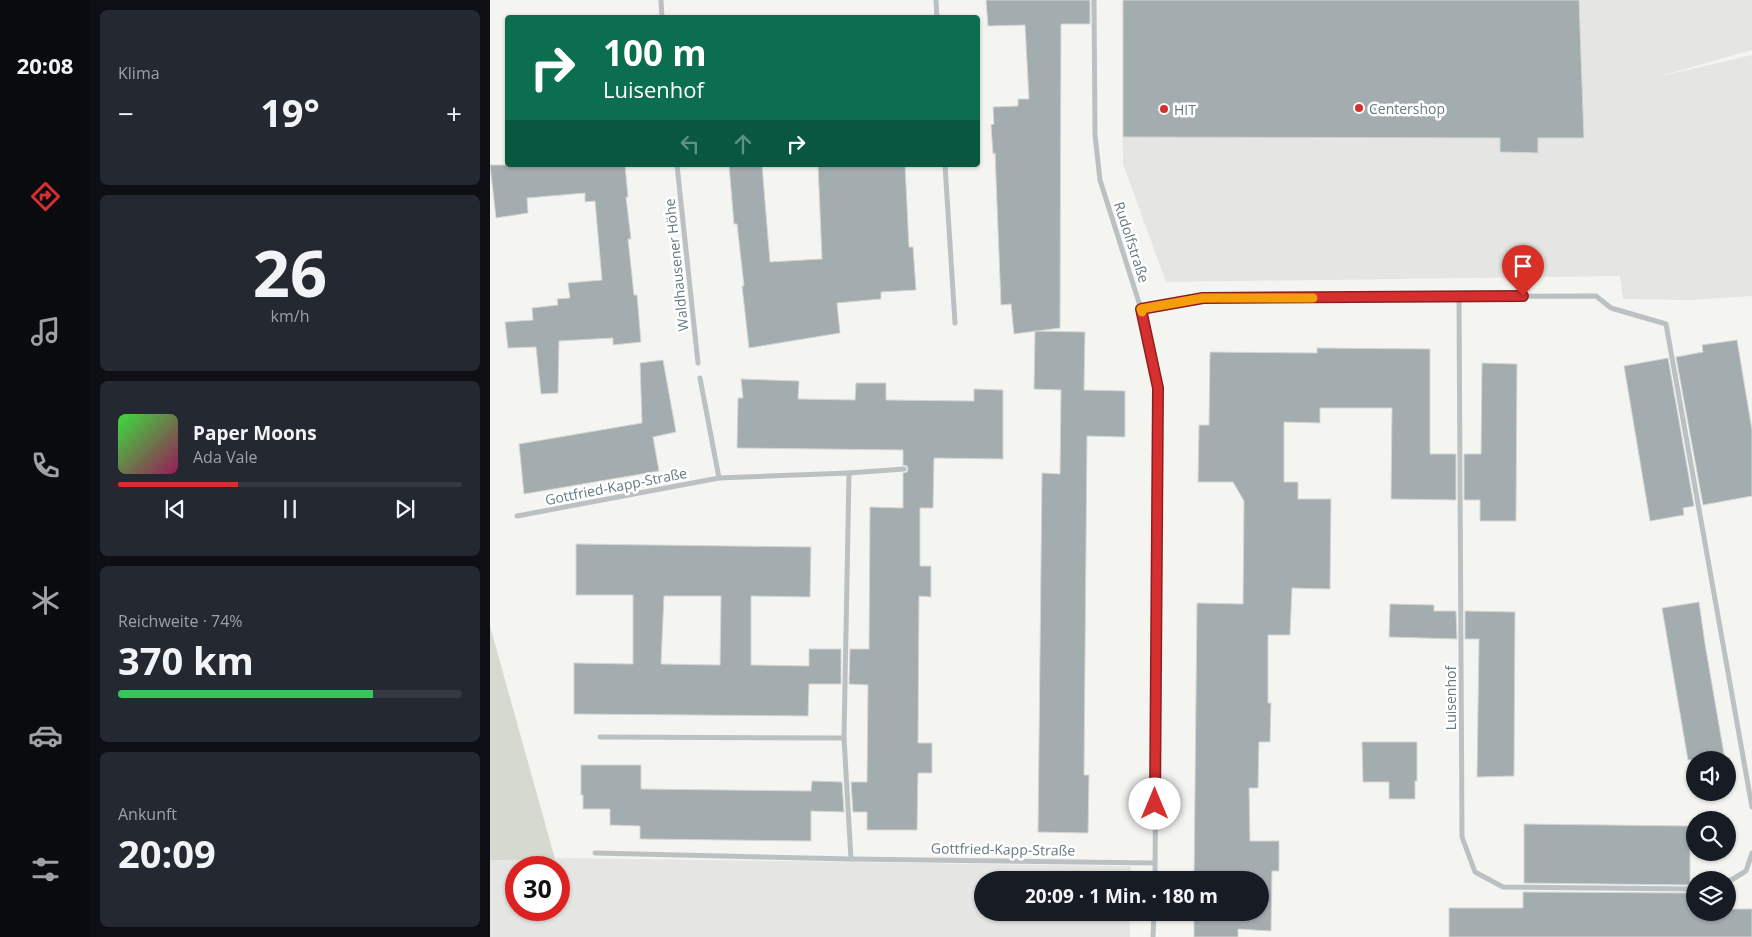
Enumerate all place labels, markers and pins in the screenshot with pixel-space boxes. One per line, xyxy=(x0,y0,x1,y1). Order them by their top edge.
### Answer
place label: Centershop xyxy=(1369,99,1445,118)
place label: HIT xyxy=(1174,100,1196,119)
marker: Centershop xyxy=(1353,102,1365,114)
marker: HIT xyxy=(1158,103,1170,115)
pin xyxy=(1502,245,1544,296)

